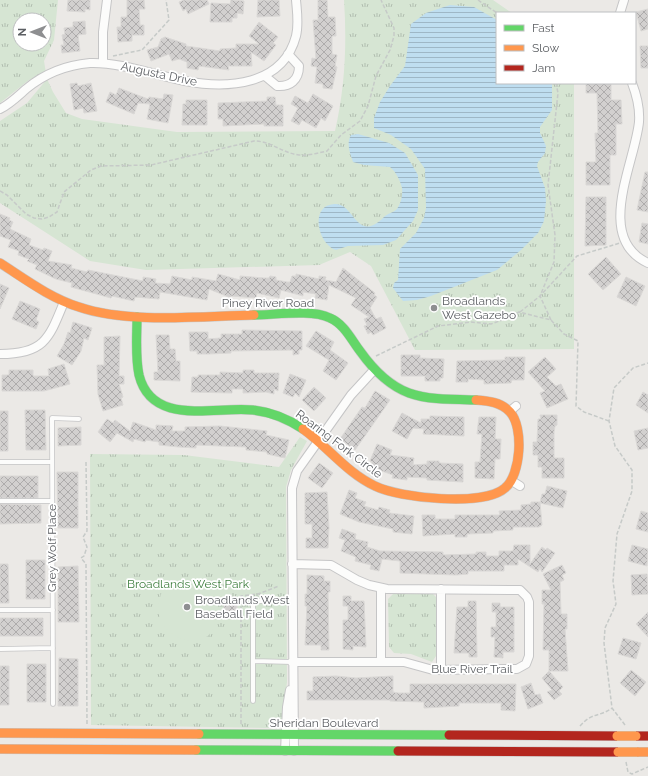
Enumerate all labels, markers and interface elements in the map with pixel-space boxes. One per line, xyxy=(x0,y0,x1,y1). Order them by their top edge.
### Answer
north arrow xyxy=(12,12,52,52)
legend xyxy=(496,12,636,84)
text: Fast xyxy=(532,21,555,35)
text: N xyxy=(16,28,29,36)
text: Slow xyxy=(532,41,559,55)
street label: Augusta Drive xyxy=(120,59,198,89)
text: Jam xyxy=(532,61,555,75)
place label: Broadlands West Gazebo xyxy=(442,294,516,322)
street label: Piney River Road xyxy=(222,296,314,310)
marker: Broadlands West Gazebo xyxy=(429,303,439,313)
street label: Roaring Fork Circle xyxy=(293,407,385,481)
street label: Grey Wolf Place xyxy=(45,504,59,592)
park label: Broadlands West Park xyxy=(127,577,250,591)
place label: Broadlands West Baseball Field xyxy=(195,593,289,621)
marker: Broadlands West Baseball Field xyxy=(182,602,192,612)
street label: Blue River Trail xyxy=(431,662,514,676)
street label: Sheridan Boulevard xyxy=(270,716,378,730)

